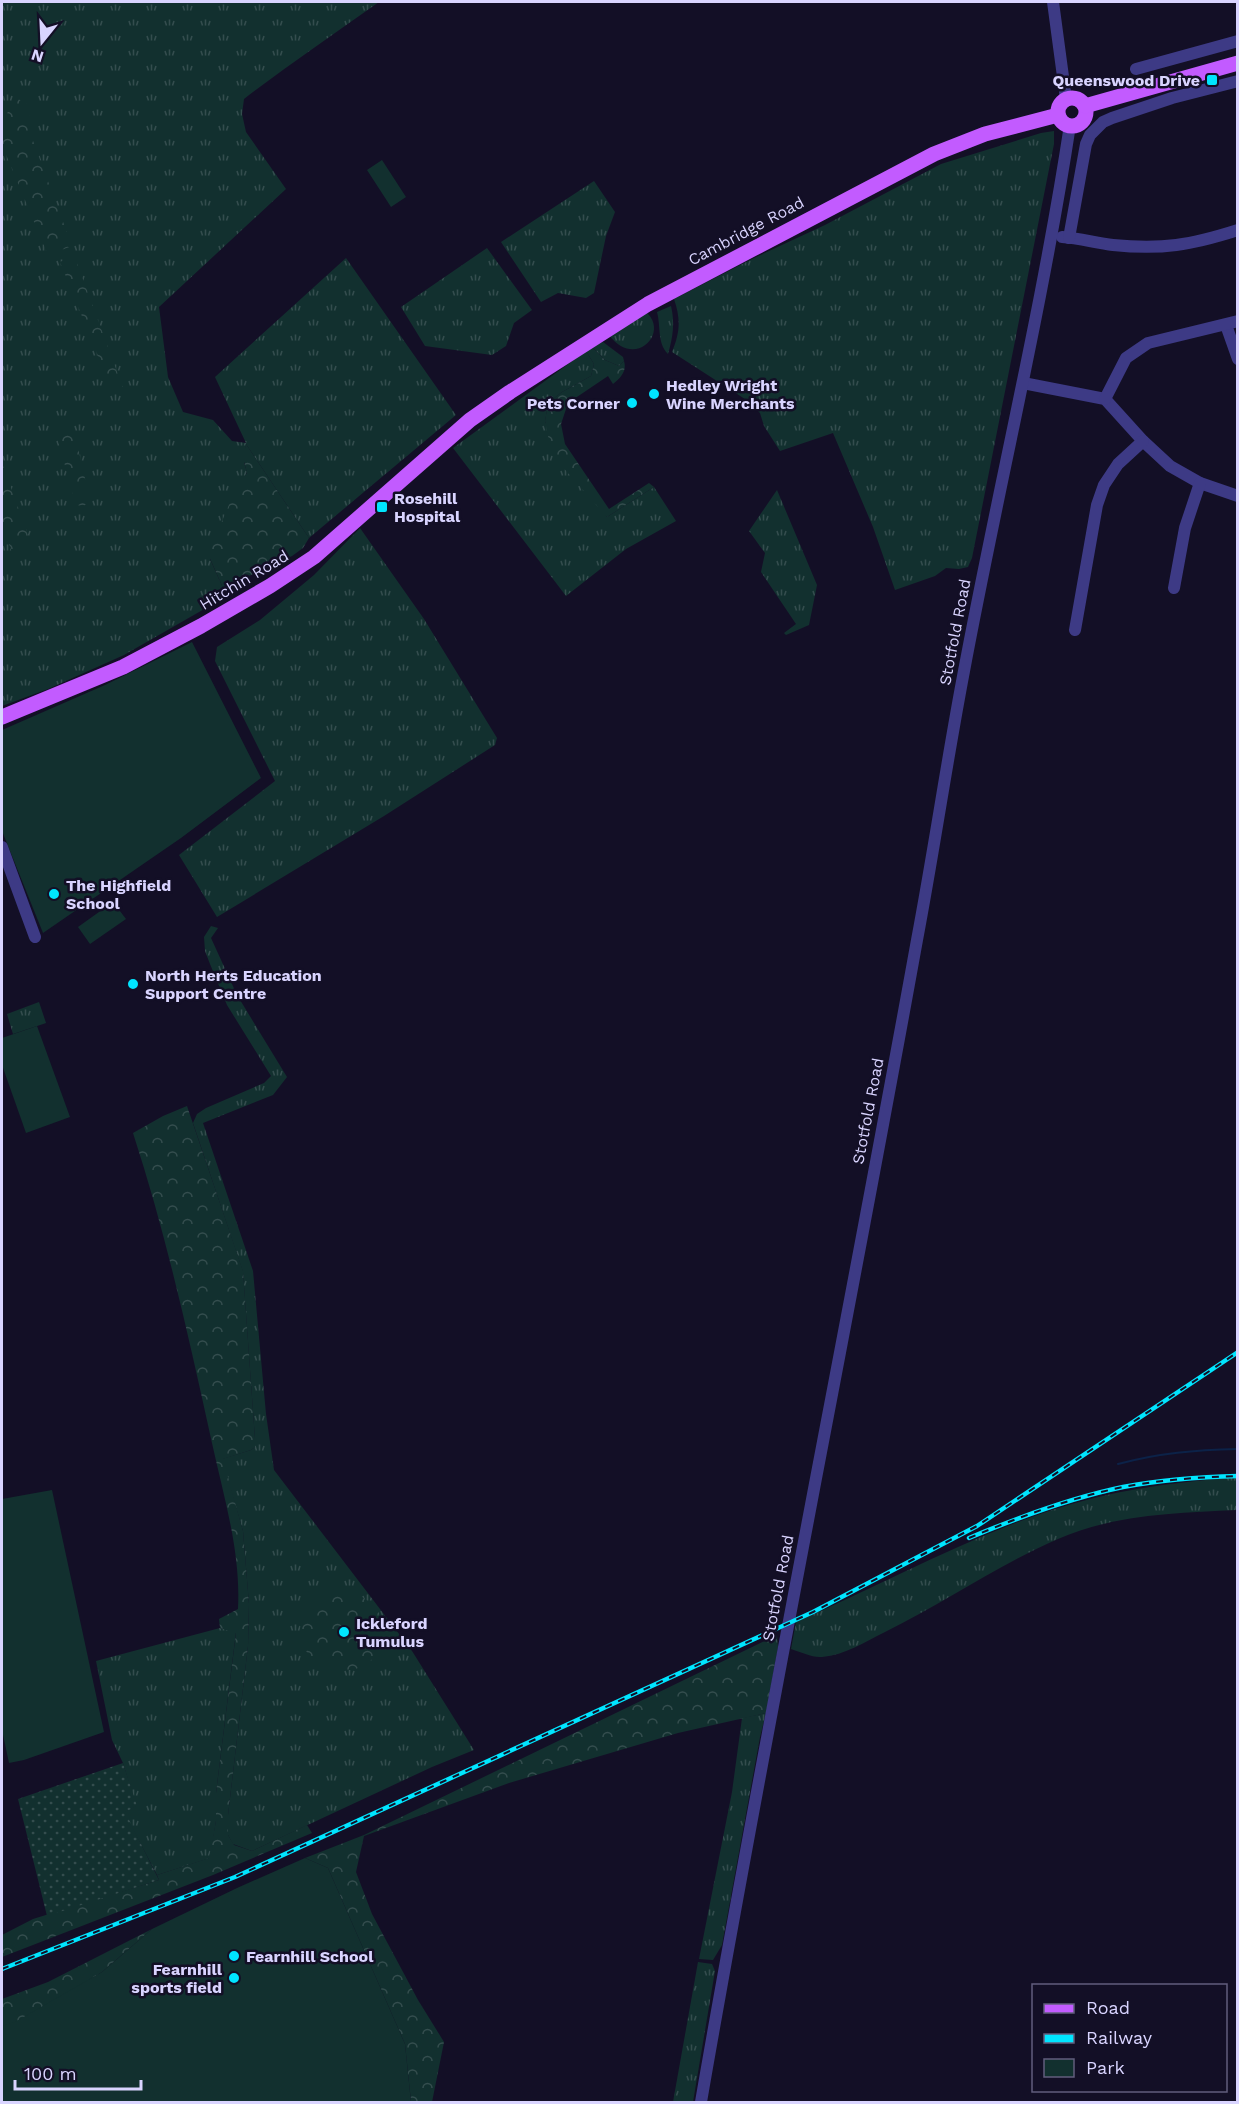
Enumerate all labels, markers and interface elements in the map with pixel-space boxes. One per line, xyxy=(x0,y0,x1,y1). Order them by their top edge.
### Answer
north arrow xyxy=(12,12,72,72)
text: N xyxy=(29,45,46,67)
place label: Queenswood Drive xyxy=(1052,71,1200,90)
marker: Queenswood Drive xyxy=(1205,73,1219,87)
street label: Cambridge Road xyxy=(685,192,807,270)
place label: Hedley Wright Wine Merchants xyxy=(666,376,795,413)
marker: Hedley Wright Wine Merchants xyxy=(647,387,661,401)
place label: Pets Corner xyxy=(527,394,620,413)
marker: Pets Corner xyxy=(625,396,639,410)
place label: Rosehill Hospital xyxy=(394,489,461,526)
marker: Rosehill Hospital xyxy=(375,500,389,514)
street label: Hitchin Road xyxy=(196,546,292,614)
street label: Stotfold Road xyxy=(935,577,975,687)
place label: The Highfield School xyxy=(66,876,171,913)
marker: The Highfield School xyxy=(47,887,61,901)
place label: North Herts Education Support Centre xyxy=(145,966,322,1003)
marker: North Herts Education Support Centre xyxy=(126,977,140,991)
street label: Stotfold Road xyxy=(848,1056,888,1166)
street label: Stotfold Road xyxy=(758,1533,798,1643)
place label: Ickleford Tumulus xyxy=(356,1614,427,1651)
marker: Ickleford Tumulus xyxy=(337,1625,351,1639)
place label: Fearnhill School xyxy=(246,1947,374,1966)
marker: Fearnhill School xyxy=(227,1949,241,1963)
place label: Fearnhill sports field xyxy=(131,1960,223,1997)
marker: Fearnhill sports field xyxy=(227,1971,241,1985)
legend xyxy=(1032,1984,1227,2092)
text: Road xyxy=(1086,1997,1130,2018)
text: Railway xyxy=(1086,2027,1153,2048)
scale bar xyxy=(15,2053,141,2091)
text: Park xyxy=(1086,2057,1125,2078)
text: 100 m xyxy=(24,2063,77,2084)

